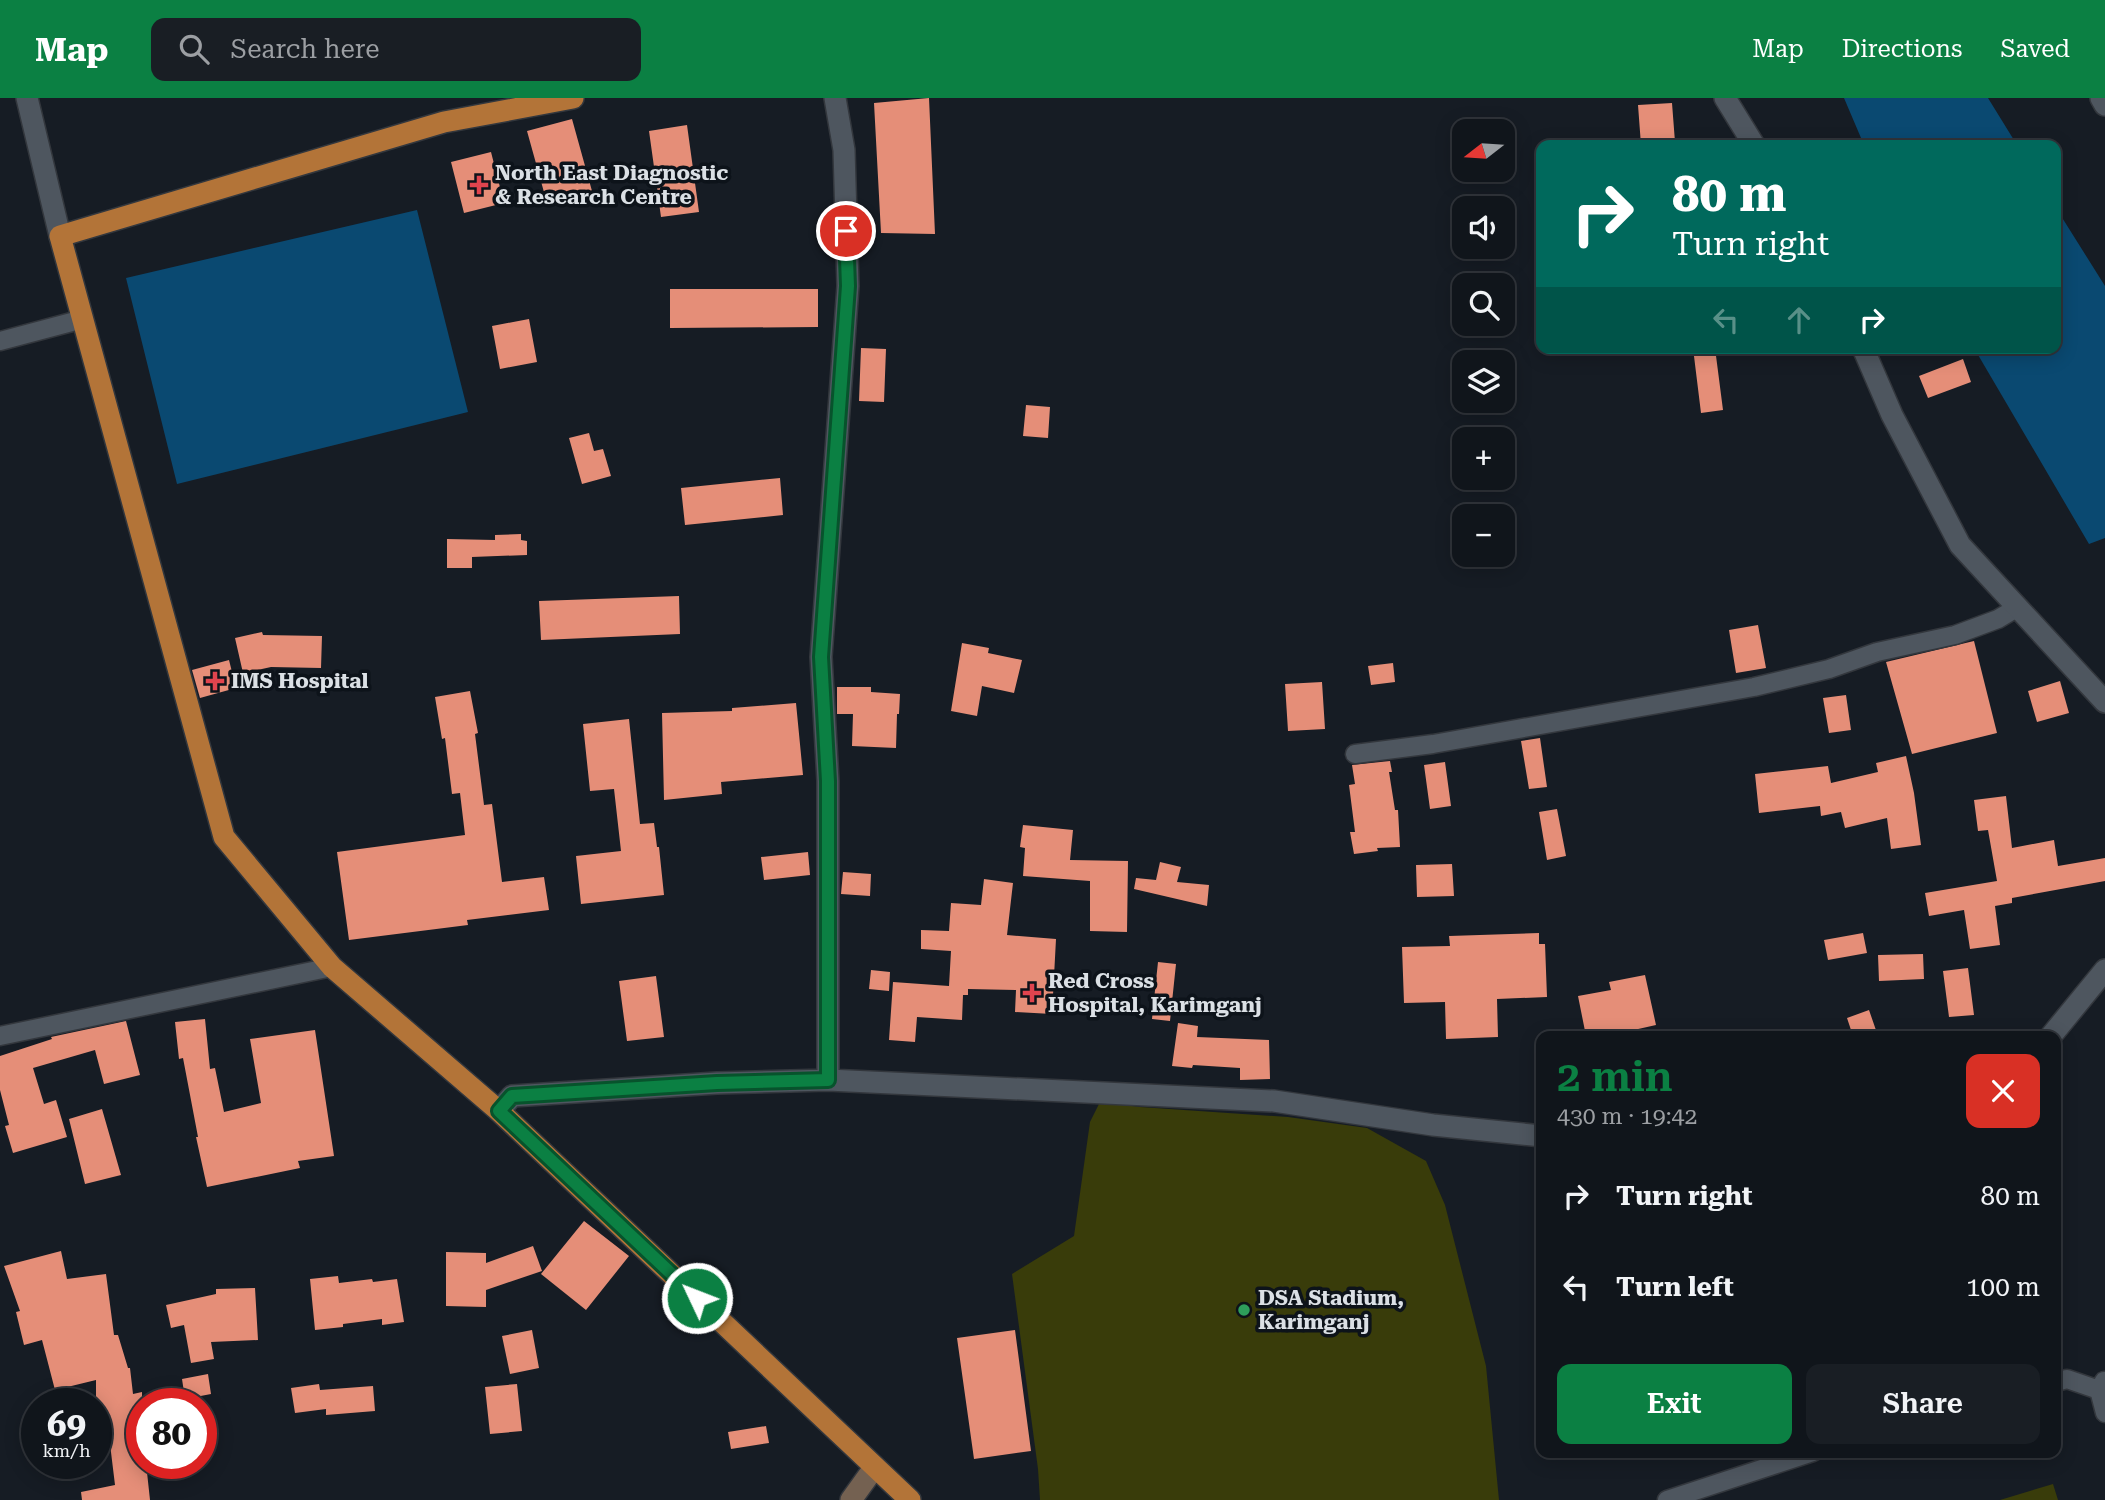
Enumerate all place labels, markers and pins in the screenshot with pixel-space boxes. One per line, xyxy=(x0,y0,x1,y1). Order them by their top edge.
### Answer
place label: North East Diagnostic & Research Centre xyxy=(495,161,728,209)
marker: North East Diagnostic & Research Centre xyxy=(469,175,489,195)
pin xyxy=(816,201,876,261)
place label: IMS Hospital xyxy=(231,669,369,693)
marker: IMS Hospital xyxy=(205,671,225,691)
place label: Red Cross Hospital, Karimganj xyxy=(1048,969,1262,1017)
marker: Red Cross Hospital, Karimganj xyxy=(1022,983,1042,1003)
place label: DSA Stadium, Karimganj xyxy=(1258,1286,1404,1334)
marker: DSA Stadium, Karimganj xyxy=(1236,1302,1252,1318)

